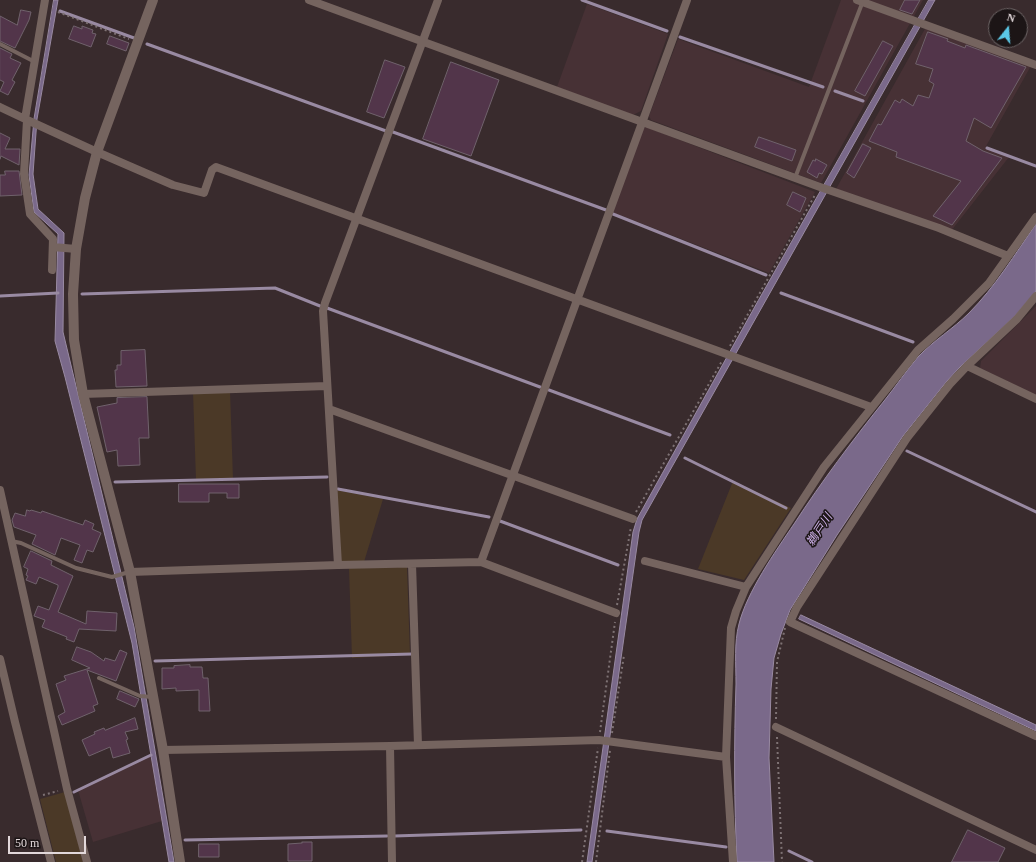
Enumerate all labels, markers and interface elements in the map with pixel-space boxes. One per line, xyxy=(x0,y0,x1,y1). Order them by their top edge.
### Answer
north arrow xyxy=(988,8,1028,48)
text: N xyxy=(1006,11,1017,24)
water label: 鵜戸川 xyxy=(804,511,836,549)
scale bar xyxy=(10,828,88,854)
text: 50 m xyxy=(15,836,39,850)

